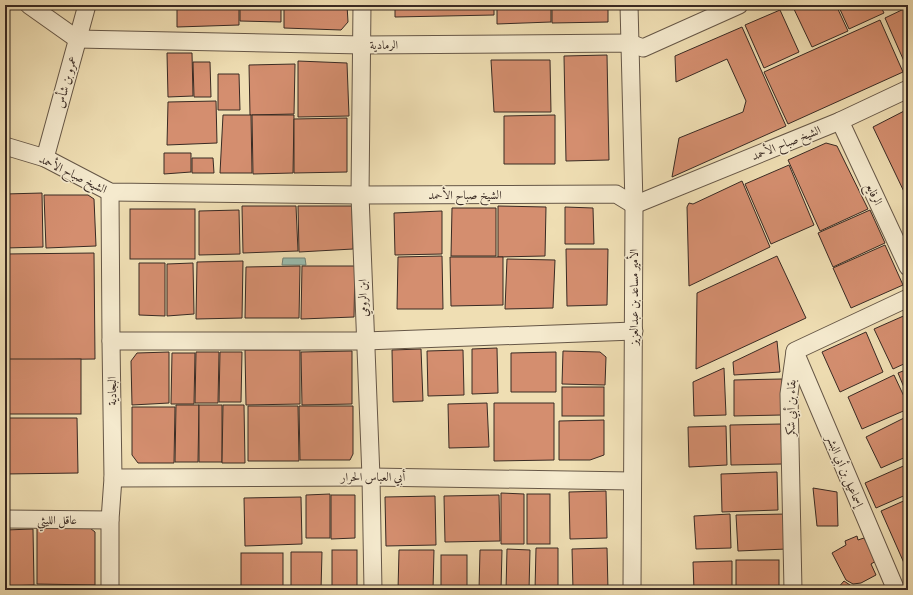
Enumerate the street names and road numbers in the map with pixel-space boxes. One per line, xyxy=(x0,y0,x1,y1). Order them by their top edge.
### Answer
street label: الرمادية xyxy=(370,37,399,53)
street label: عمرو بن شأس xyxy=(51,54,81,110)
street label: الشيخ صباح الأحمد xyxy=(749,121,825,167)
street label: الشيخ صباح الأحمد xyxy=(35,150,110,200)
street label: الرفايع xyxy=(859,180,886,210)
street label: الشيخ صباح الأحمد xyxy=(428,186,502,206)
street label: الأمير مساعد بن عبدالعزيز xyxy=(625,248,642,347)
street label: ابن الرومي xyxy=(354,278,374,317)
street label: البجادية xyxy=(104,376,120,406)
street label: بقاء بن أبي شكر xyxy=(782,380,801,438)
street label: إسماعيل بن أبي البشر xyxy=(820,431,868,511)
street label: أبي العباس الحرار xyxy=(340,469,406,487)
street label: عاقل الليثي xyxy=(37,512,77,532)

